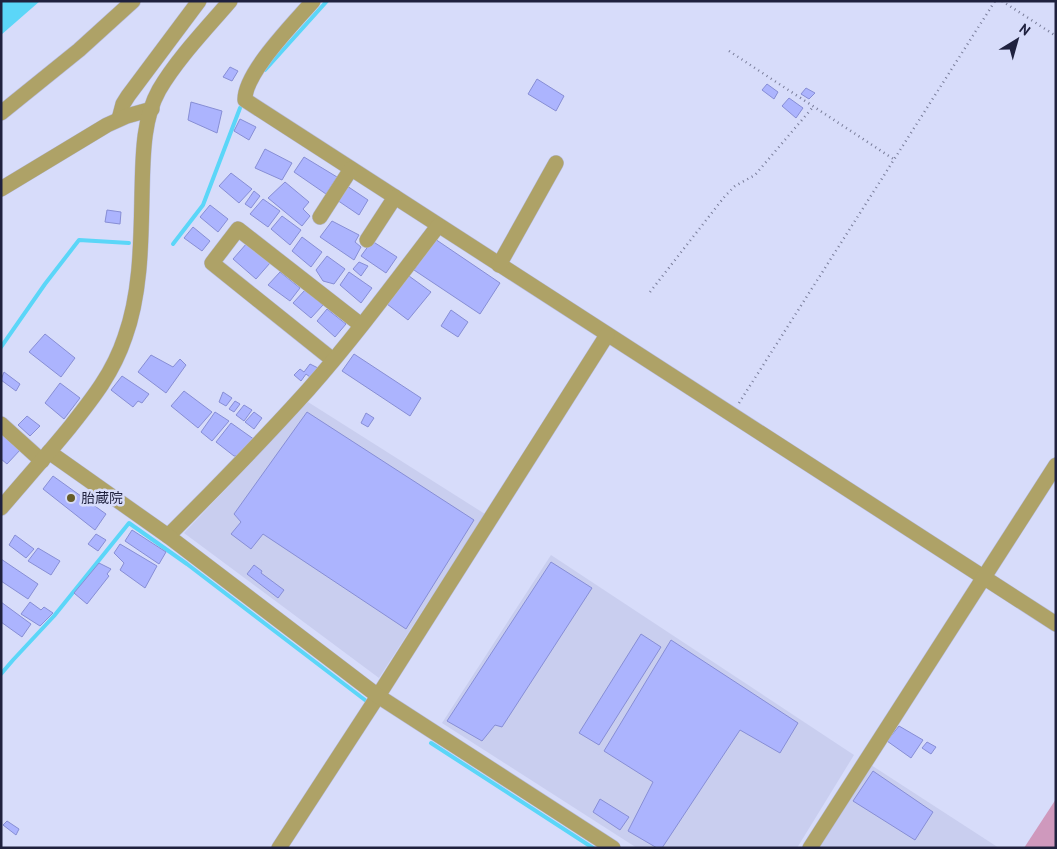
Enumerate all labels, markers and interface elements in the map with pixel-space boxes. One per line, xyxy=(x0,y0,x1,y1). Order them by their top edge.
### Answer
north arrow xyxy=(992,15,1042,65)
text: N xyxy=(1016,20,1034,40)
place label: 胎蔵院 xyxy=(81,489,123,507)
marker: 胎蔵院 xyxy=(65,492,77,504)

